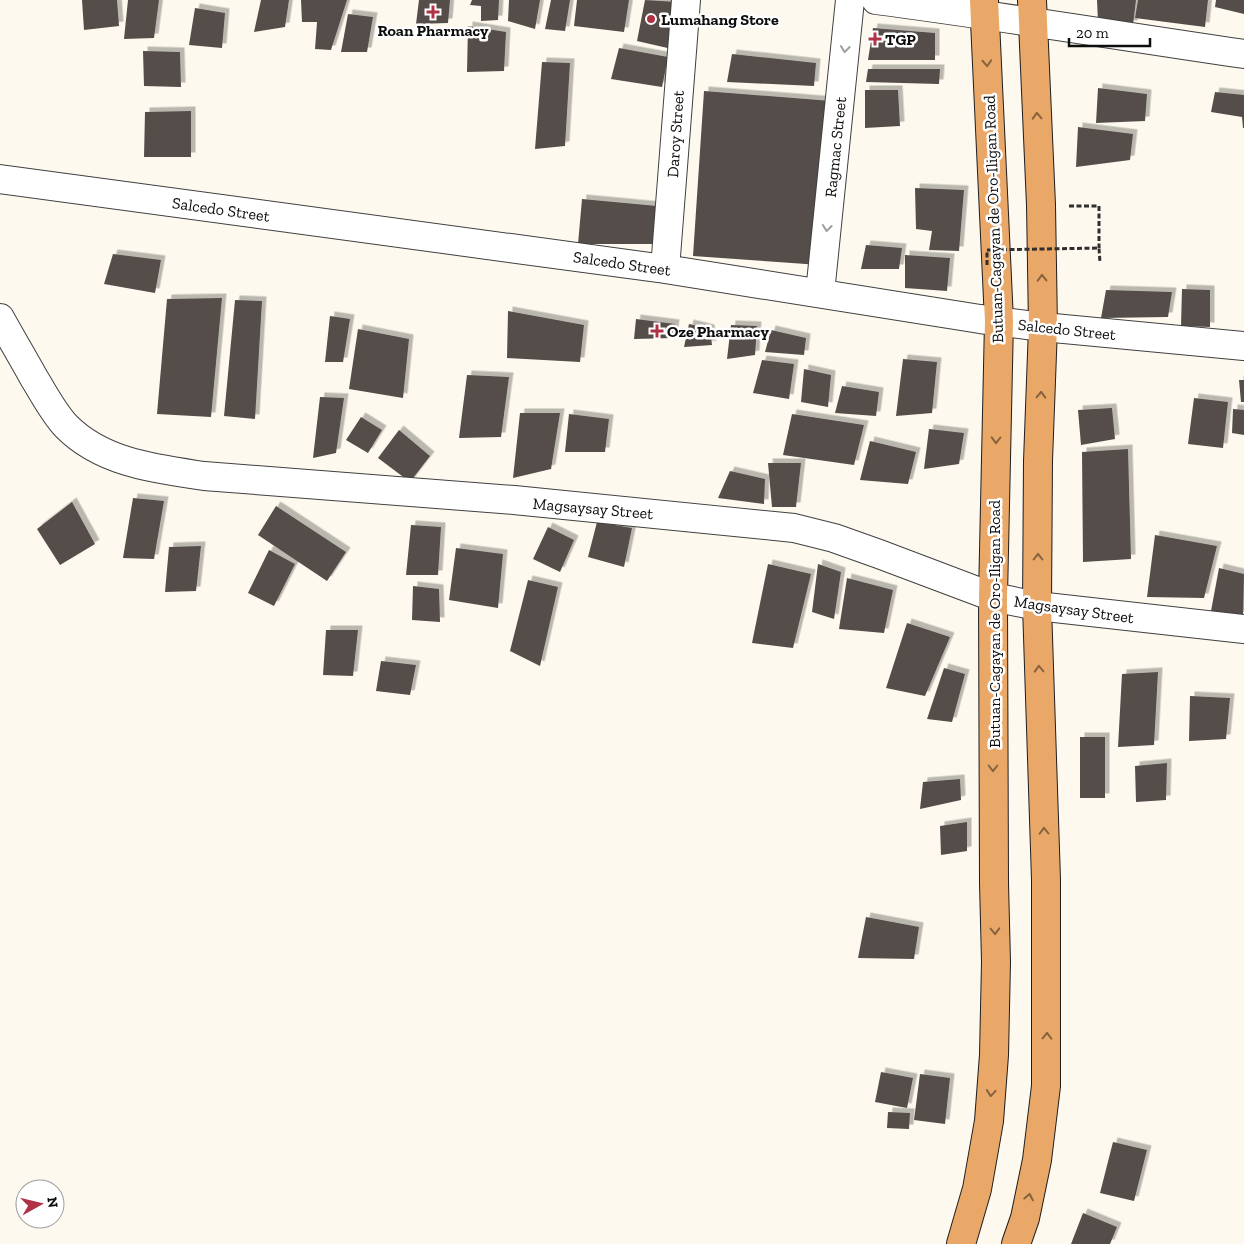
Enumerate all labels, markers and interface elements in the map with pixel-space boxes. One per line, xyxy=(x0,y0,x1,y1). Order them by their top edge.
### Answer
marker: Roan Pharmacy xyxy=(427,6,439,18)
place label: Lumahang Store xyxy=(661,10,779,29)
marker: Lumahang Store xyxy=(645,13,657,25)
scale bar xyxy=(1069,15,1150,47)
place label: Roan Pharmacy xyxy=(377,21,489,40)
text: 20 m xyxy=(1076,24,1109,42)
place label: TGP xyxy=(885,30,916,49)
marker: TGP xyxy=(869,33,881,45)
one-way arrow xyxy=(840,45,851,53)
one-way arrow xyxy=(982,59,993,67)
street label: Daroy Street xyxy=(663,90,688,178)
street label: Butuan-Cagayan de Oro-Iligan Road xyxy=(980,95,1007,343)
street label: Ragmac Street xyxy=(821,96,850,198)
one-way arrow xyxy=(1032,112,1043,120)
street label: Salcedo Street xyxy=(171,193,271,226)
one-way arrow xyxy=(822,224,833,232)
street label: Salcedo Street xyxy=(572,247,672,280)
one-way arrow xyxy=(1037,274,1047,282)
street label: Salcedo Street xyxy=(1017,315,1117,344)
place label: Oze Pharmacy xyxy=(667,322,769,341)
marker: Oze Pharmacy xyxy=(651,325,663,337)
one-way arrow xyxy=(1035,390,1046,398)
one-way arrow xyxy=(991,436,1002,444)
street label: Magsaysay Street xyxy=(532,494,654,523)
street label: Butuan-Cagayan de Oro-Iligan Road xyxy=(985,500,1004,748)
one-way arrow xyxy=(1032,553,1043,561)
street label: Magsaysay Street xyxy=(1013,592,1135,627)
one-way arrow xyxy=(1034,664,1044,672)
one-way arrow xyxy=(988,765,998,773)
one-way arrow xyxy=(1039,827,1050,835)
one-way arrow xyxy=(990,927,1000,935)
one-way arrow xyxy=(1042,1032,1052,1040)
one-way arrow xyxy=(986,1089,997,1097)
north arrow xyxy=(15,1179,65,1229)
one-way arrow xyxy=(1024,1193,1034,1202)
text: N xyxy=(43,1196,62,1209)

